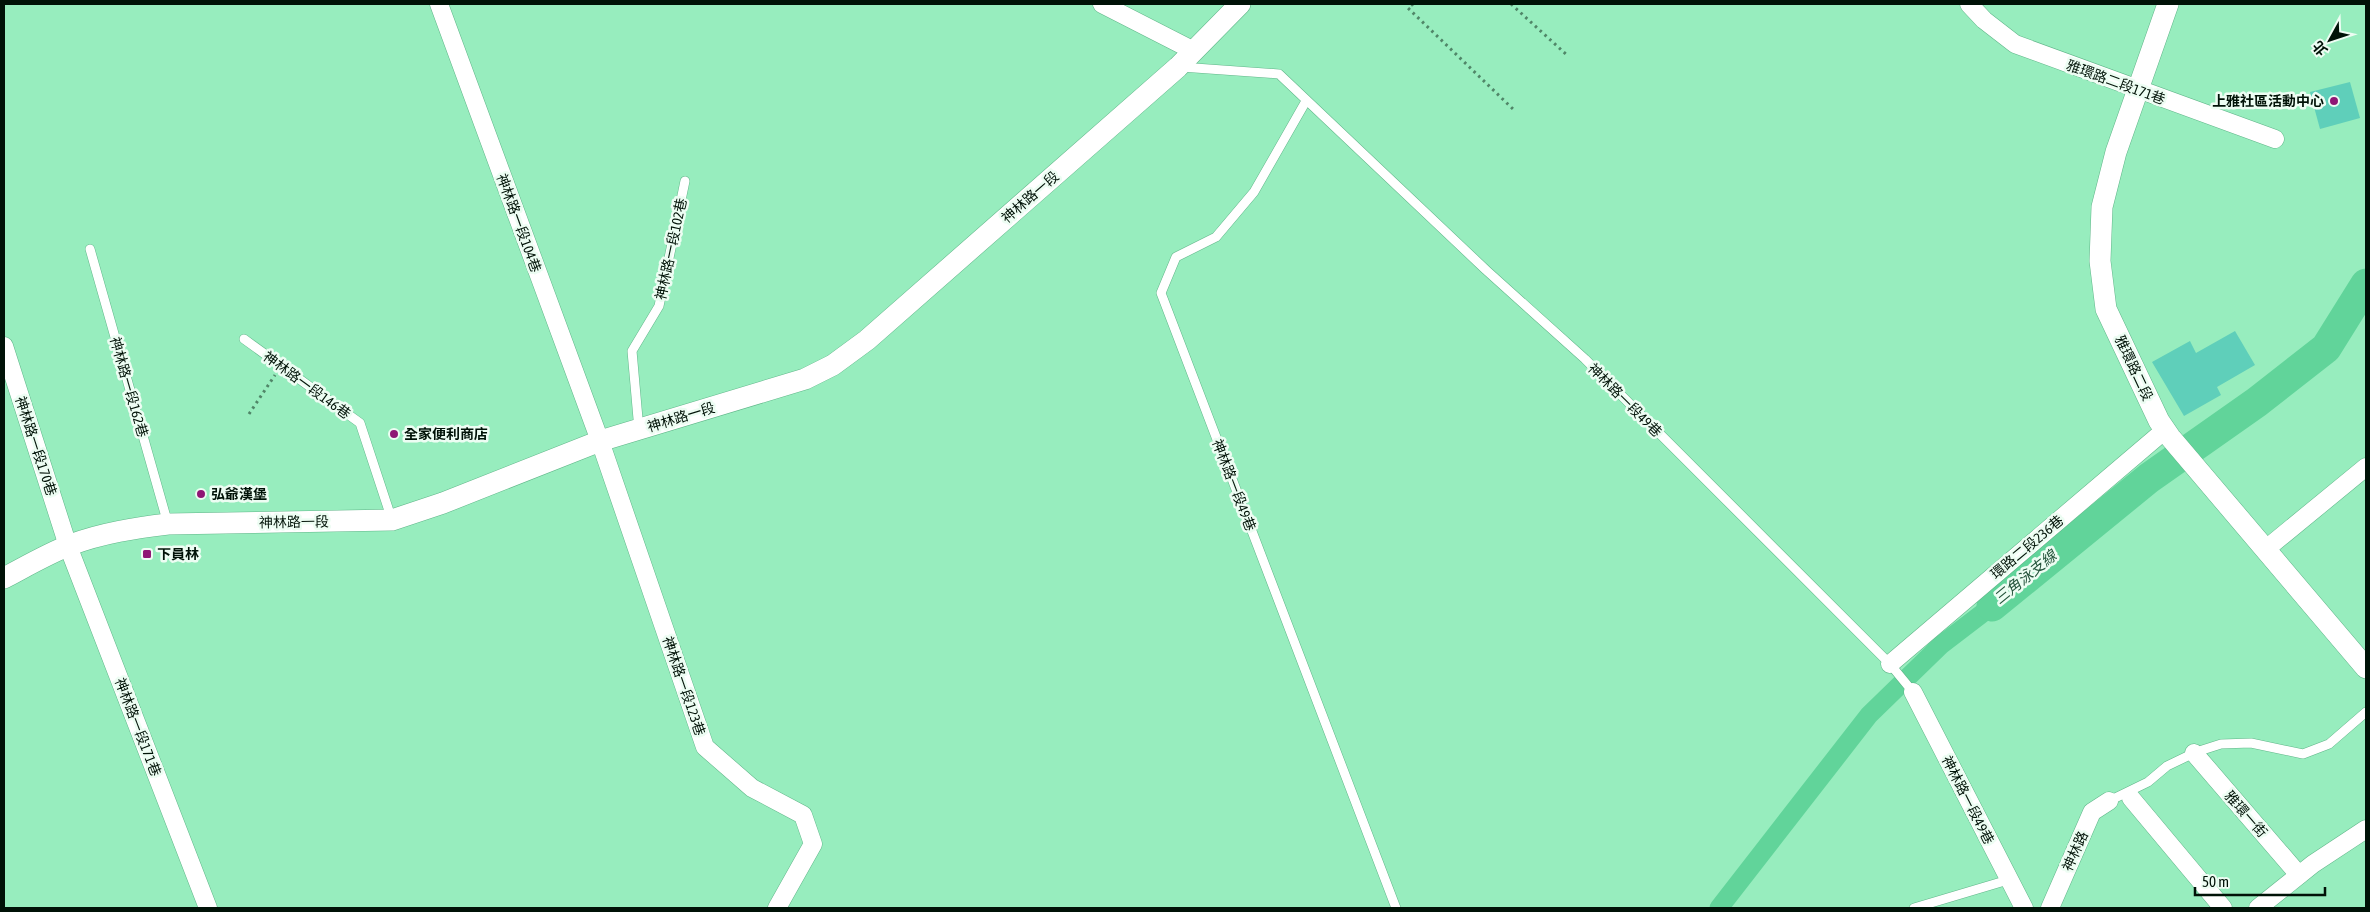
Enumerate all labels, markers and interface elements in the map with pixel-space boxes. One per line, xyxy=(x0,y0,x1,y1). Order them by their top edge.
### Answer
north arrow xyxy=(2305,15,2355,65)
text: 北 xyxy=(2309,38,2331,59)
street label: 雅環路二段171巷 xyxy=(2065,57,2167,107)
place label: 上雅社區活動中心 xyxy=(2212,93,2324,109)
marker: 上雅社區活動中心 xyxy=(2328,95,2340,107)
street label: 神林路一段 xyxy=(998,168,1062,226)
street label: 神林路一段104巷 xyxy=(494,172,544,274)
street label: 神林路一段102巷 xyxy=(652,197,690,301)
street label: 雅環路二段 xyxy=(2112,333,2156,403)
street label: 神林路一段162巷 xyxy=(107,335,151,439)
street label: 神林路一段146巷 xyxy=(260,348,354,422)
street label: 神林路一段49巷 xyxy=(1585,360,1665,440)
street label: 神林路一段170巷 xyxy=(12,394,60,498)
street label: 神林路一段 xyxy=(645,399,717,435)
place label: 全家便利商店 xyxy=(404,426,488,442)
marker: 全家便利商店 xyxy=(388,428,400,440)
street label: 神林路一段49巷 xyxy=(1209,437,1259,533)
place label: 弘爺漢堡 xyxy=(211,486,267,502)
marker: 弘爺漢堡 xyxy=(195,488,207,500)
street label: 環路二段236巷 xyxy=(1987,512,2067,582)
street label: 神林路一段 xyxy=(259,513,329,531)
place label: 下員林 xyxy=(157,546,199,562)
water label: 三角泳支線 xyxy=(1991,546,2061,607)
marker: 下員林 xyxy=(141,548,153,560)
street label: 神林路一段123巷 xyxy=(660,634,708,738)
street label: 神林路一段171巷 xyxy=(112,676,164,778)
street label: 神林路一段49巷 xyxy=(1939,753,1997,847)
street label: 雅環一街 xyxy=(2222,788,2270,840)
street label: 神林路 xyxy=(2059,829,2091,873)
scale bar xyxy=(2195,864,2325,896)
text: 50 m xyxy=(2202,873,2229,890)

